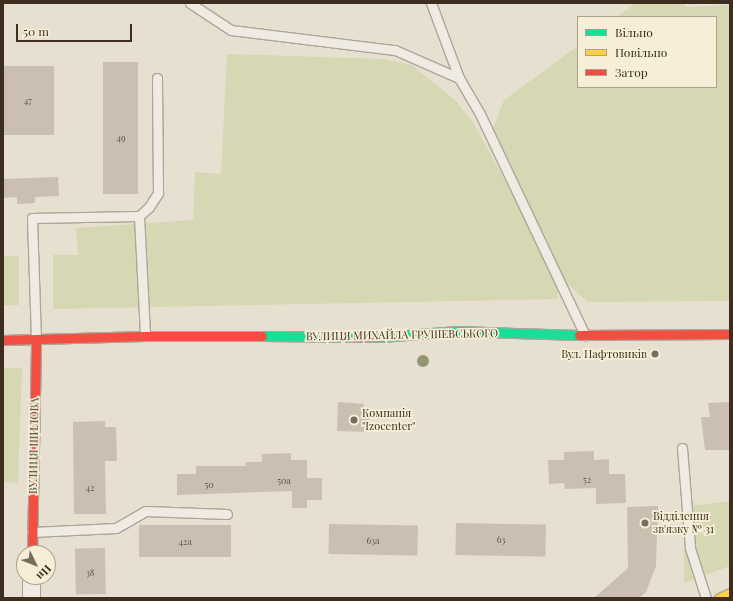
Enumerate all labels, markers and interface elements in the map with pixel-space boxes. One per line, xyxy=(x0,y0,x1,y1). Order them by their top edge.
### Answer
scale bar xyxy=(18,16,134,42)
legend xyxy=(577,16,717,88)
text: 50 m xyxy=(23,23,49,39)
text: Вільно xyxy=(615,24,653,40)
text: Повільно xyxy=(615,44,667,60)
text: Затор xyxy=(615,64,648,80)
house number: 47 xyxy=(24,95,32,105)
house number: 49 xyxy=(116,132,126,142)
street label: ВУЛИЦЯ МИХАЙЛА ГРУШЕВСЬКОГО xyxy=(306,327,498,343)
place label: Вул. Нафтовиків xyxy=(561,347,647,361)
marker: Вул. Нафтовиків xyxy=(650,349,660,359)
street label: ВУЛИЦЯ ШИЛОВА xyxy=(27,398,41,494)
place label: Компанія "Izocenter" xyxy=(362,407,415,433)
marker: Компанія "Izocenter" xyxy=(349,415,359,425)
house number: 52 xyxy=(583,474,591,484)
house number: 50а xyxy=(277,475,291,485)
house number: 50 xyxy=(204,479,214,489)
house number: 42 xyxy=(86,482,94,492)
place label: Відділення зв'язку № 31 xyxy=(653,510,714,536)
marker: Відділення зв'язку № 31 xyxy=(640,518,650,528)
house number: 63 xyxy=(497,534,505,544)
house number: 63а xyxy=(366,535,380,545)
house number: 42а xyxy=(178,536,192,546)
north arrow xyxy=(16,545,56,585)
text: Пн xyxy=(34,562,55,584)
house number: 38 xyxy=(86,567,94,577)

